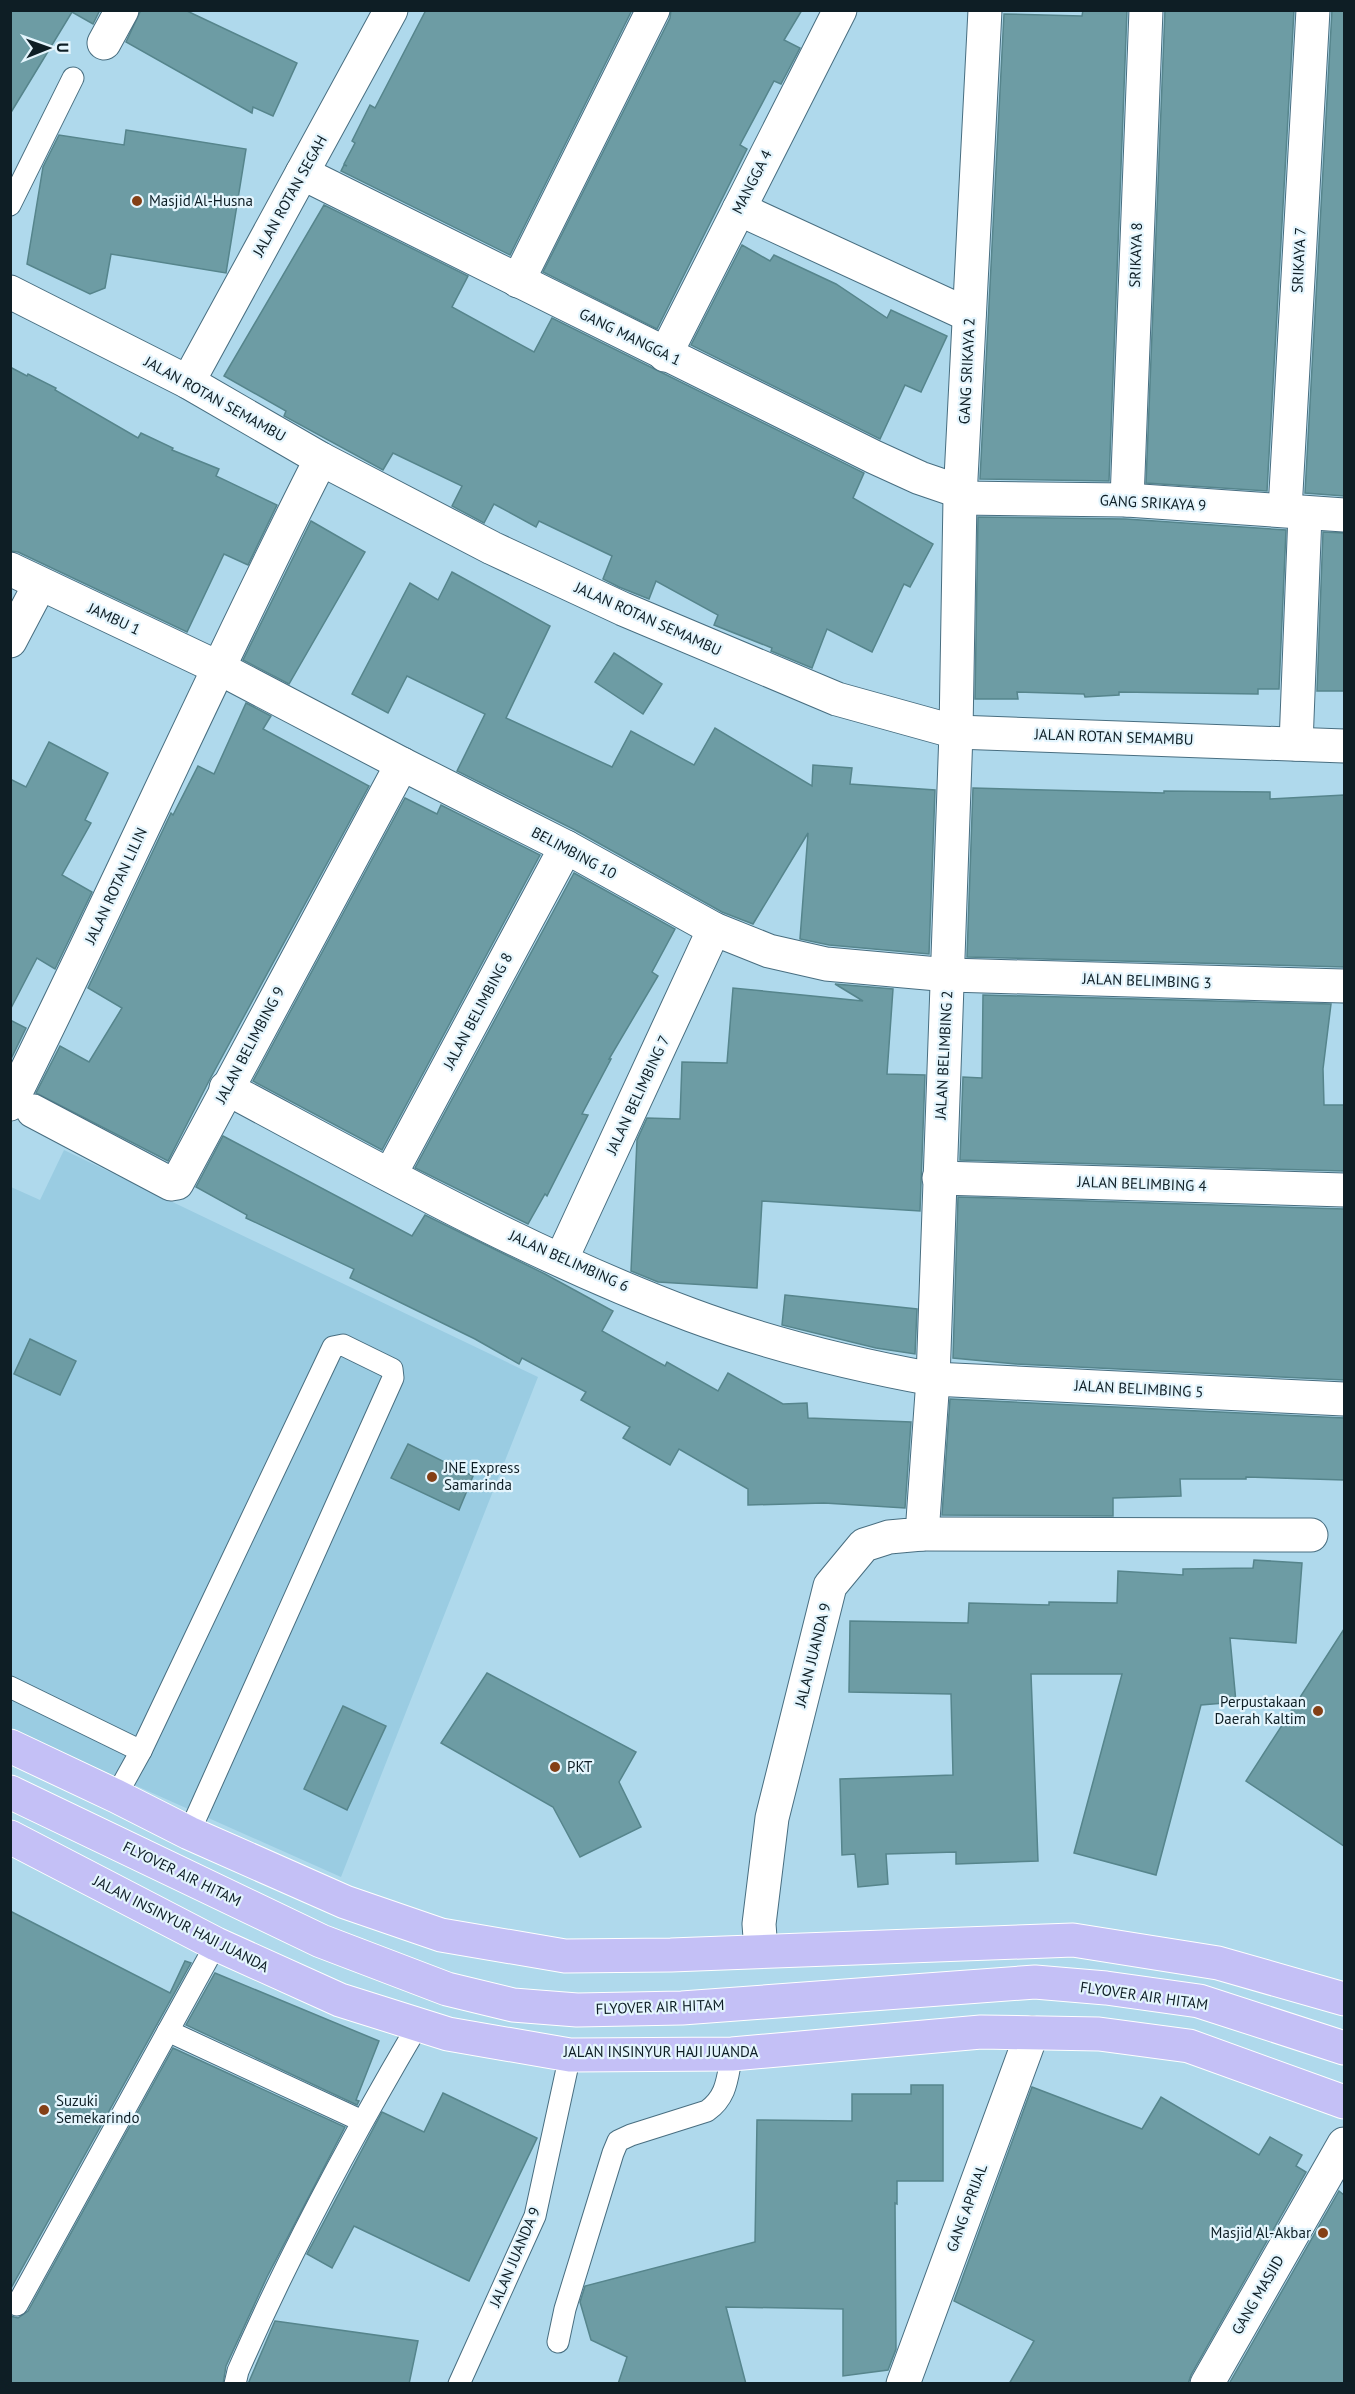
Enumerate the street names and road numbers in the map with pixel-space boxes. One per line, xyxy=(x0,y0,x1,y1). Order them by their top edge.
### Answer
street label: JALAN ROTAN SEGAH xyxy=(248,132,331,261)
street label: MANGGA 4 xyxy=(727,147,776,217)
street label: SRIKAYA 8 xyxy=(1125,222,1146,288)
street label: SRIKAYA 7 xyxy=(1287,227,1310,293)
street label: GANG MANGGA 1 xyxy=(576,304,684,369)
street label: GANG SRIKAYA 2 xyxy=(954,317,979,425)
street label: JALAN ROTAN SEMAMBU xyxy=(140,351,289,445)
street label: GANG SRIKAYA 9 xyxy=(1099,490,1207,515)
street label: JALAN ROTAN SEMAMBU xyxy=(571,577,725,660)
street label: JAMBU 1 xyxy=(84,598,143,639)
street label: JALAN ROTAN SEMAMBU xyxy=(1033,724,1194,749)
street label: BELIMBING 10 xyxy=(528,822,620,883)
street label: JALAN ROTAN LILIN xyxy=(80,825,151,948)
street label: JALAN BELIMBING 8 xyxy=(438,949,516,1073)
street label: JALAN BELIMBING 3 xyxy=(1081,969,1212,992)
street label: JALAN BELIMBING 9 xyxy=(210,983,288,1107)
street label: JALAN BELIMBING 2 xyxy=(931,990,956,1121)
street label: JALAN BELIMBING 7 xyxy=(601,1032,673,1158)
street label: JALAN BELIMBING 4 xyxy=(1076,1172,1207,1195)
street label: JALAN BELIMBING 6 xyxy=(505,1225,632,1296)
street label: JALAN BELIMBING 5 xyxy=(1073,1376,1204,1401)
street label: JALAN JUANDA 9 xyxy=(790,1601,835,1710)
street label: FLYOVER AIR HITAM xyxy=(120,1837,244,1910)
street label: JALAN INSINYUR HAJI JUANDA xyxy=(89,1870,272,1976)
street label: FLYOVER AIR HITAM xyxy=(1079,1977,1209,2014)
street label: FLYOVER AIR HITAM xyxy=(595,1995,725,2018)
street label: JALAN INSINYUR HAJI JUANDA xyxy=(563,2042,759,2061)
street label: GANG APRIJAL xyxy=(942,2161,991,2254)
street label: JALAN JUANDA 9 xyxy=(485,2204,544,2311)
street label: GANG MASJID xyxy=(1227,2252,1288,2338)

